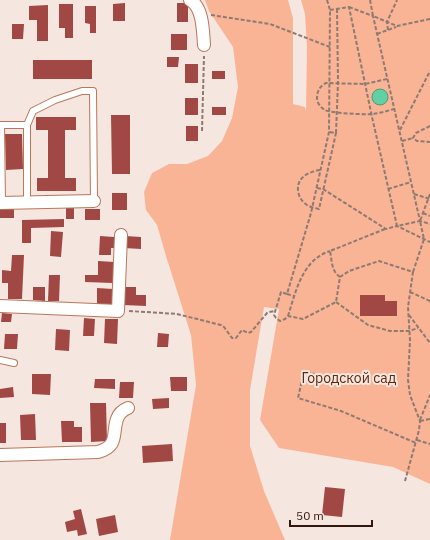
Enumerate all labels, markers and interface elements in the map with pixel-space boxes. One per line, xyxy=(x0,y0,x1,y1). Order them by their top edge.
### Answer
park label: Городской сад xyxy=(302,369,396,387)
scale bar xyxy=(290,502,372,528)
text: 50 m xyxy=(296,508,324,523)

